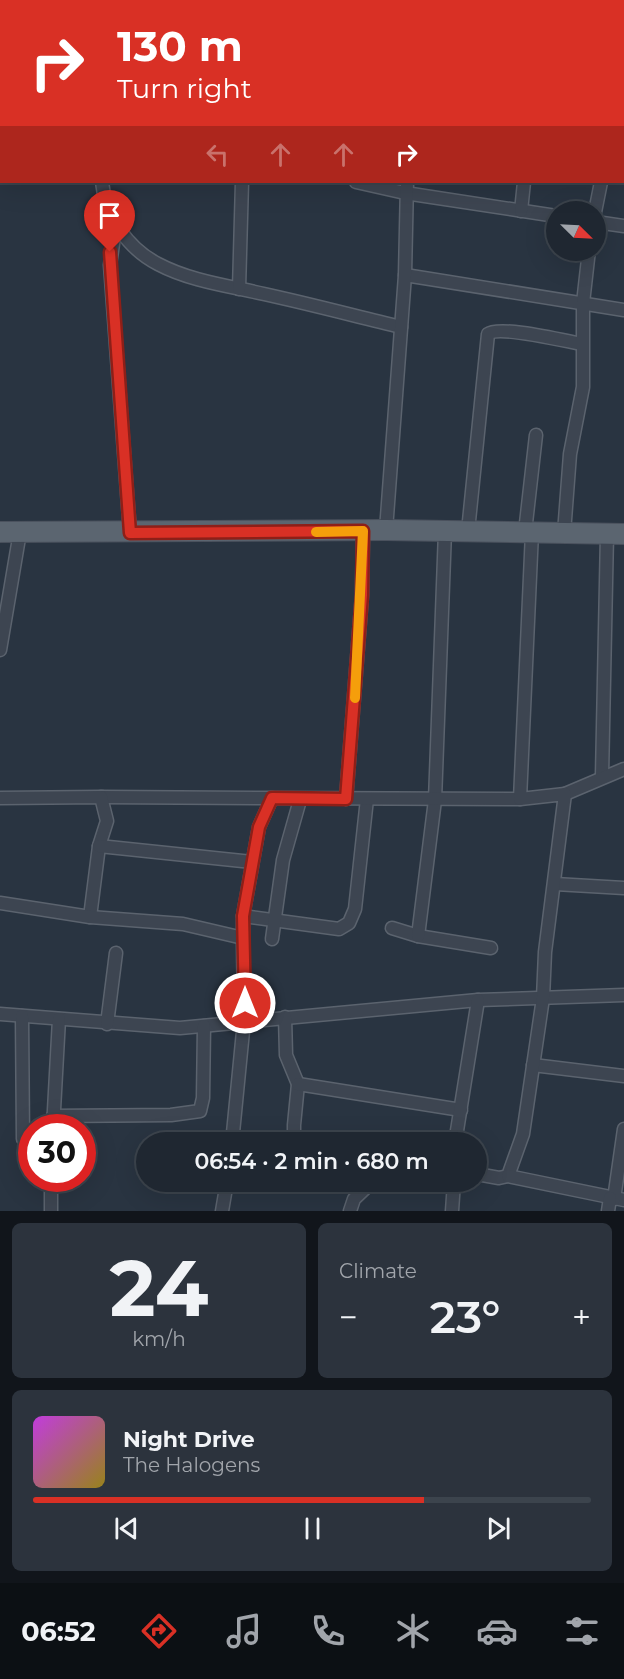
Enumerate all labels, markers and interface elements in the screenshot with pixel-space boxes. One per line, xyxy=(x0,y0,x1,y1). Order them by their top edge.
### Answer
text: 130 m xyxy=(117,20,243,72)
icon: right xyxy=(18,24,96,102)
text: Turn right xyxy=(117,72,252,105)
icon: left xyxy=(201,138,234,171)
icon: ahead xyxy=(264,138,297,171)
icon: ahead xyxy=(327,138,360,171)
icon: right xyxy=(390,138,423,171)
pin xyxy=(84,190,135,252)
icon: arrive xyxy=(93,199,126,232)
north arrow xyxy=(546,201,606,261)
map controls xyxy=(546,201,606,261)
position arrow xyxy=(213,971,277,1035)
speed limit sign: 30 xyxy=(18,1114,96,1192)
text: 06:54 · 2 min · 680 m xyxy=(194,1148,429,1175)
text: 24 xyxy=(110,1240,208,1336)
text: Climate xyxy=(339,1259,417,1283)
text: 23° xyxy=(430,1289,500,1344)
text: − xyxy=(339,1297,358,1337)
text: + xyxy=(572,1297,591,1337)
text: km/h xyxy=(132,1327,186,1351)
text: Night Drive xyxy=(123,1426,255,1453)
text: The Halogens xyxy=(123,1453,260,1477)
icon: previous xyxy=(110,1512,143,1545)
icon: pause xyxy=(296,1512,329,1545)
icon: next xyxy=(482,1512,515,1545)
icon: directions xyxy=(138,1610,180,1652)
icon: music xyxy=(223,1610,265,1652)
icon: phone xyxy=(307,1610,349,1652)
icon: climate xyxy=(392,1610,434,1652)
icon: car xyxy=(476,1610,518,1652)
icon: filters xyxy=(561,1610,603,1652)
text: 06:52 xyxy=(21,1615,96,1648)

